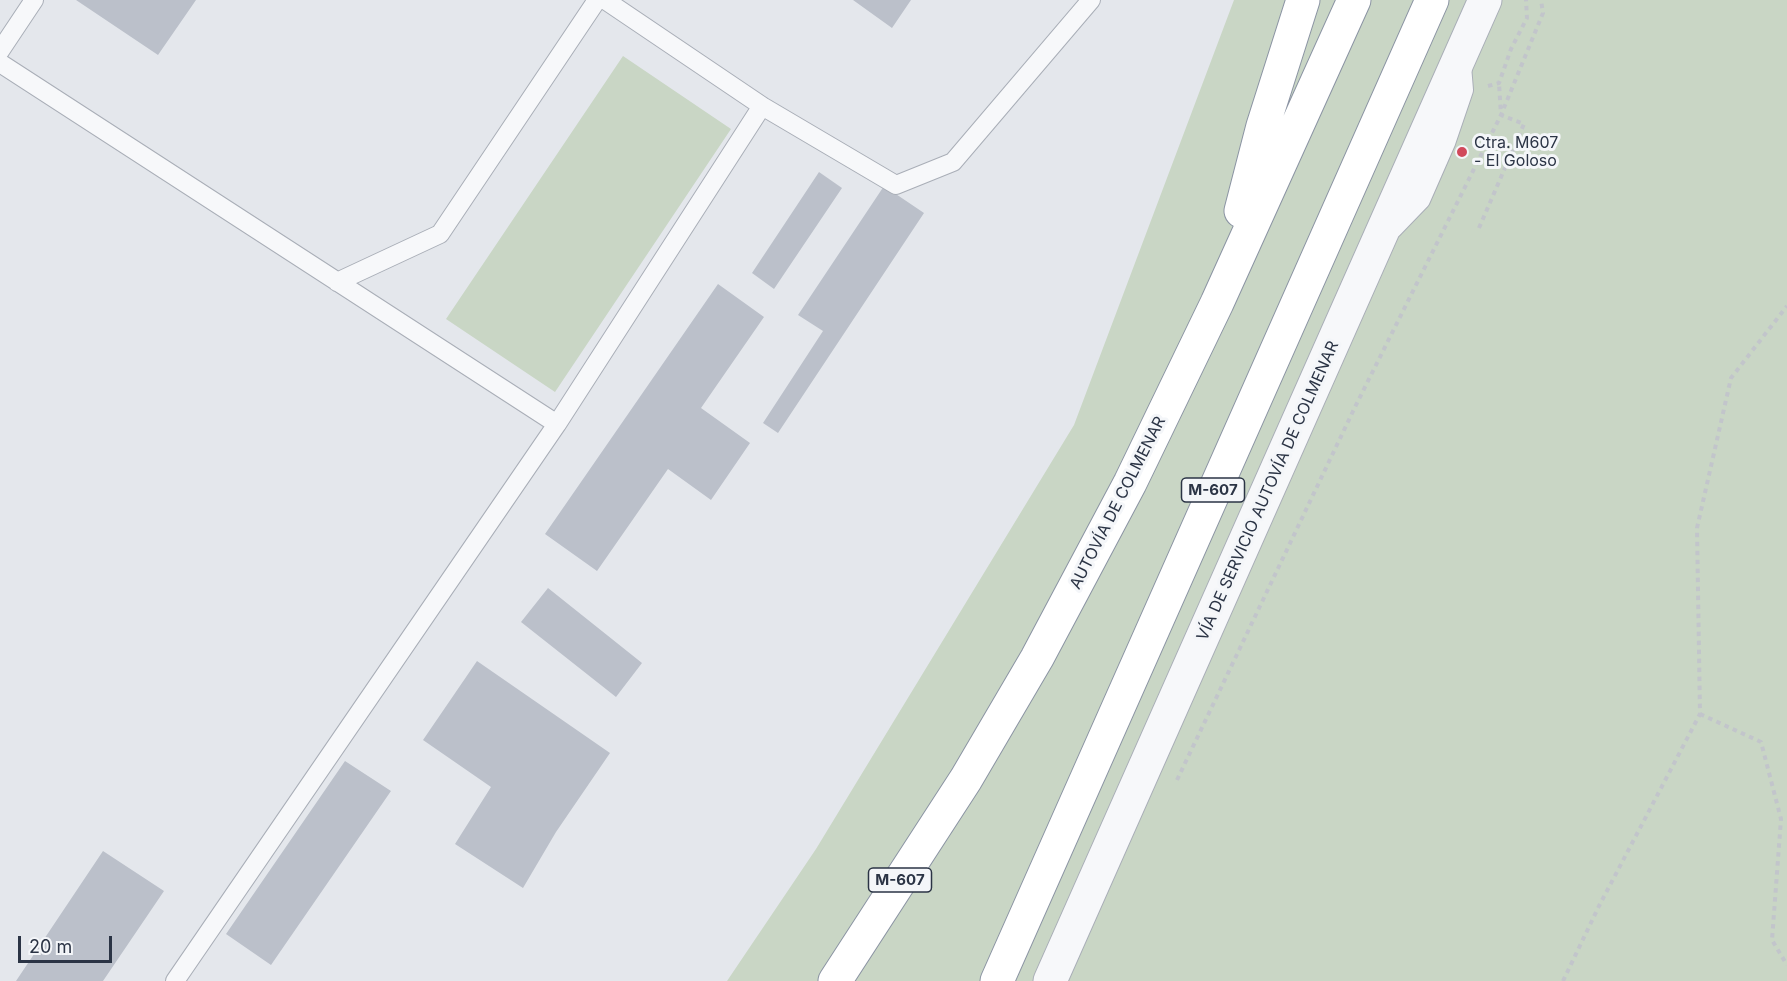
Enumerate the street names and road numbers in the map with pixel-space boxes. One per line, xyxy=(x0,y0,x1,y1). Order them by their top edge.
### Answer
street label: VÍA DE SERVICIO AUTOVÍA DE COLMENAR xyxy=(1193,338,1343,644)
street label: AUTOVÍA DE COLMENAR xyxy=(1066,413,1170,593)
road number: M-607 xyxy=(1182,478,1244,502)
road number: M-607 xyxy=(868,868,932,892)

